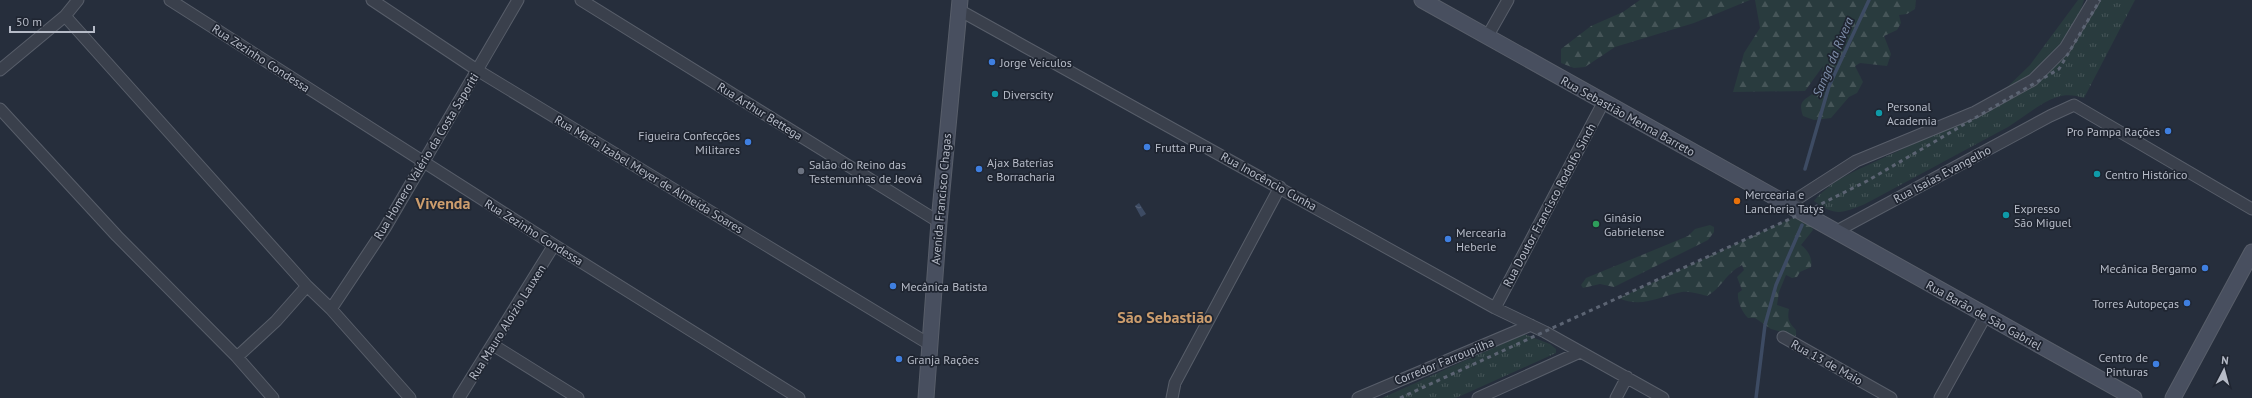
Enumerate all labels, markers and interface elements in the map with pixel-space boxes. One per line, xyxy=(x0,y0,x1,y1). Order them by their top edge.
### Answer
scale bar xyxy=(10,8,94,34)
text: 50 m xyxy=(16,14,42,29)
water label: Sanga da Rivera xyxy=(1809,14,1858,100)
street label: Rua Zezinho Condessa xyxy=(209,21,313,95)
place label: Jorge Veículos xyxy=(999,55,1072,70)
marker: Jorge Veículos xyxy=(987,57,997,67)
street label: Rua Homero Valério da Costa Saporiti xyxy=(370,70,482,242)
street label: Rua Sebastião Menna Barreto xyxy=(1558,73,1698,159)
street label: Rua Arthur Bettega xyxy=(715,79,805,143)
place label: Diverscity xyxy=(1003,87,1054,102)
marker: Diverscity xyxy=(990,89,1000,99)
place label: Personal Academia xyxy=(1887,99,1937,128)
marker: Personal Academia xyxy=(1874,108,1884,118)
street label: Rua Maria Izabel Meyer de Almeida Soares xyxy=(552,112,746,236)
street label: Rua Doutor Francisco Rodolfo Sinch xyxy=(1499,121,1599,289)
place label: Pro Pampa Rações xyxy=(2067,124,2160,139)
marker: Pro Pampa Rações xyxy=(2163,126,2173,136)
place label: Figueira Confecções Militares xyxy=(638,128,740,157)
street label: Avenida Francisco Chagas xyxy=(928,133,954,265)
marker: Figueira Confecções Militares xyxy=(743,137,753,147)
place label: Frutta Pura xyxy=(1155,140,1212,155)
marker: Frutta Pura xyxy=(1142,142,1152,152)
street label: Rua Isaías Evangelho xyxy=(1891,142,1993,206)
street label: Rua Inocêncio Cunha xyxy=(1218,148,1320,214)
place label: Ajax Baterias e Borracharia xyxy=(987,155,1055,184)
place label: Salão do Reino das Testemunhas de Jeová xyxy=(809,157,922,186)
marker: Ajax Baterias e Borracharia xyxy=(974,164,984,174)
marker: Salão do Reino das Testemunhas de Jeová xyxy=(796,166,806,176)
place label: Centro Histórico xyxy=(2105,167,2187,182)
marker: Centro Histórico xyxy=(2092,169,2102,179)
place label: Mercearia e Lancheria Tatys xyxy=(1745,187,1824,216)
district label: Vivenda xyxy=(415,193,470,213)
street label: Rua Zezinho Condessa xyxy=(482,196,586,268)
marker: Mercearia e Lancheria Tatys xyxy=(1732,196,1742,206)
place label: Expresso São Miguel xyxy=(2014,201,2072,230)
place label: Ginásio Gabrielense xyxy=(1604,210,1664,239)
marker: Expresso São Miguel xyxy=(2001,210,2011,220)
marker: Ginásio Gabrielense xyxy=(1591,219,1601,229)
place label: Mercearia Heberle xyxy=(1456,225,1506,254)
marker: Mercearia Heberle xyxy=(1443,234,1453,244)
place label: Mecânica Bergamo xyxy=(2100,261,2197,276)
street label: Rua Mauro Aloízio Lauxen xyxy=(465,262,549,382)
marker: Mecânica Bergamo xyxy=(2200,263,2210,273)
street label: Rua Barão de São Gabriel xyxy=(1924,277,2045,353)
place label: Mecânica Batista xyxy=(901,279,988,294)
marker: Mecânica Batista xyxy=(888,281,898,291)
place label: Torres Autopeças xyxy=(2093,296,2179,311)
marker: Torres Autopeças xyxy=(2182,298,2192,308)
district label: São Sebastião xyxy=(1117,307,1213,327)
street label: Corredor Farroupilha xyxy=(1392,334,1496,388)
street label: Rua 13 de Maio xyxy=(1788,336,1866,388)
place label: Centro de Pinturas xyxy=(2099,350,2148,379)
north arrow xyxy=(2204,350,2244,390)
place label: Granja Rações xyxy=(907,352,979,367)
text: N xyxy=(2221,353,2229,367)
marker: Granja Rações xyxy=(894,354,904,364)
marker: Centro de Pinturas xyxy=(2151,359,2161,369)

